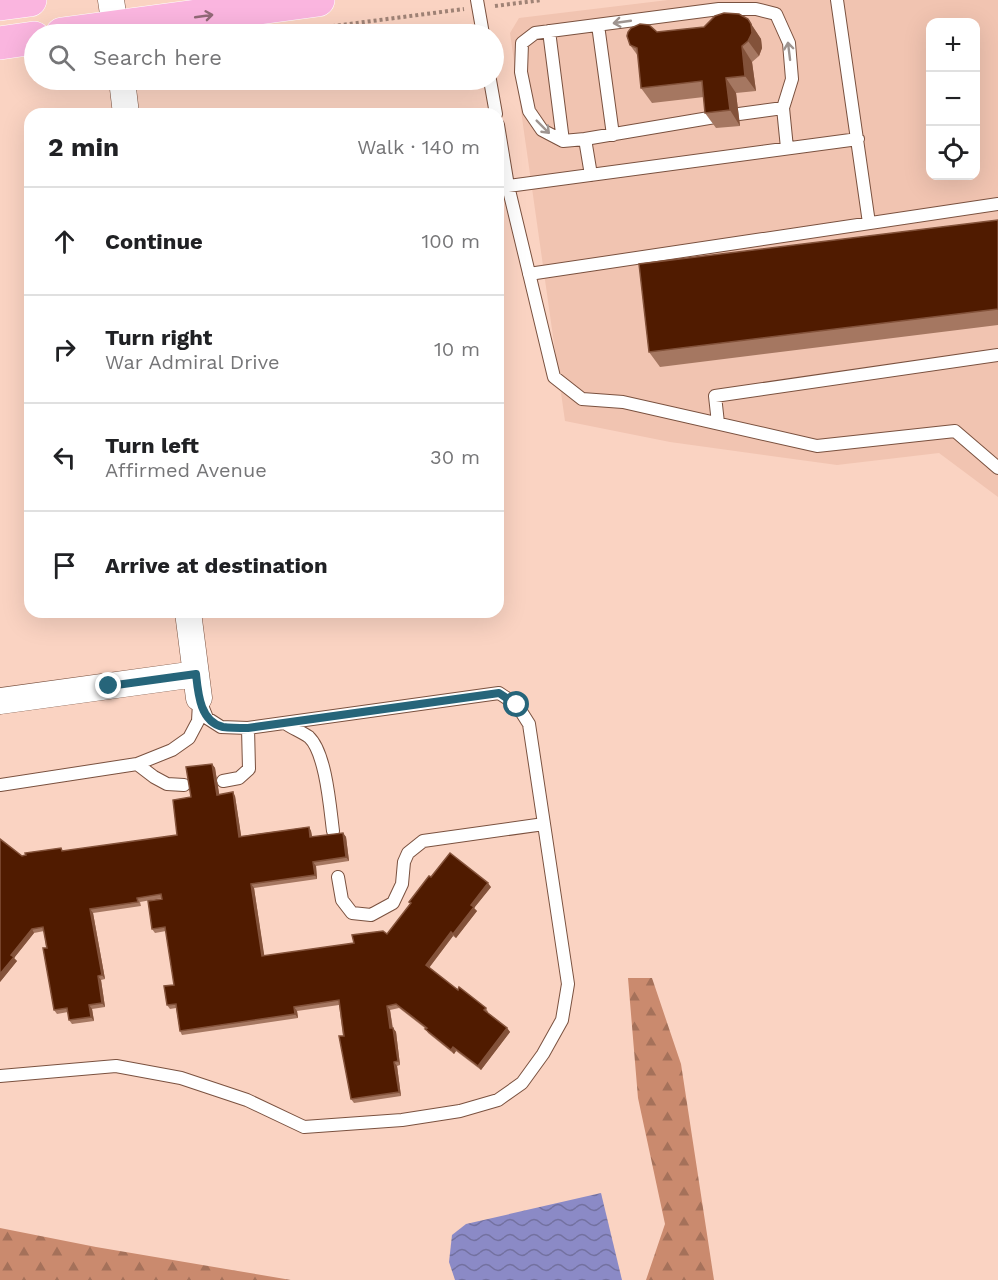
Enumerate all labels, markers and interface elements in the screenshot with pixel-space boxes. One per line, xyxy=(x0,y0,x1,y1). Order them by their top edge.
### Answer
one-way arrow xyxy=(193,10,213,21)
one-way arrow xyxy=(613,16,633,27)
map controls xyxy=(926,18,980,180)
button: + xyxy=(926,18,980,72)
search box xyxy=(24,24,504,90)
icon: search xyxy=(45,41,78,74)
one-way arrow xyxy=(783,42,794,61)
text: Search here xyxy=(93,45,222,70)
button: − xyxy=(926,72,980,126)
one-way arrow xyxy=(535,120,550,134)
button: locate xyxy=(926,126,980,180)
text: 2 min xyxy=(48,132,119,162)
text: Walk · 140 m xyxy=(357,135,480,159)
icon: ahead xyxy=(48,225,81,258)
text: Continue xyxy=(105,229,203,254)
text: 100 m xyxy=(421,229,480,253)
text: Turn right xyxy=(105,325,212,350)
icon: right xyxy=(48,333,81,366)
text: 10 m xyxy=(434,337,480,361)
text: War Admiral Drive xyxy=(105,350,280,374)
text: Turn left xyxy=(105,433,199,458)
icon: left xyxy=(48,441,81,474)
text: 30 m xyxy=(430,445,480,469)
text: Affirmed Avenue xyxy=(105,458,267,482)
icon: arrive xyxy=(48,549,81,582)
text: Arrive at destination xyxy=(105,553,328,578)
route end xyxy=(95,672,121,698)
route start xyxy=(503,691,529,717)

